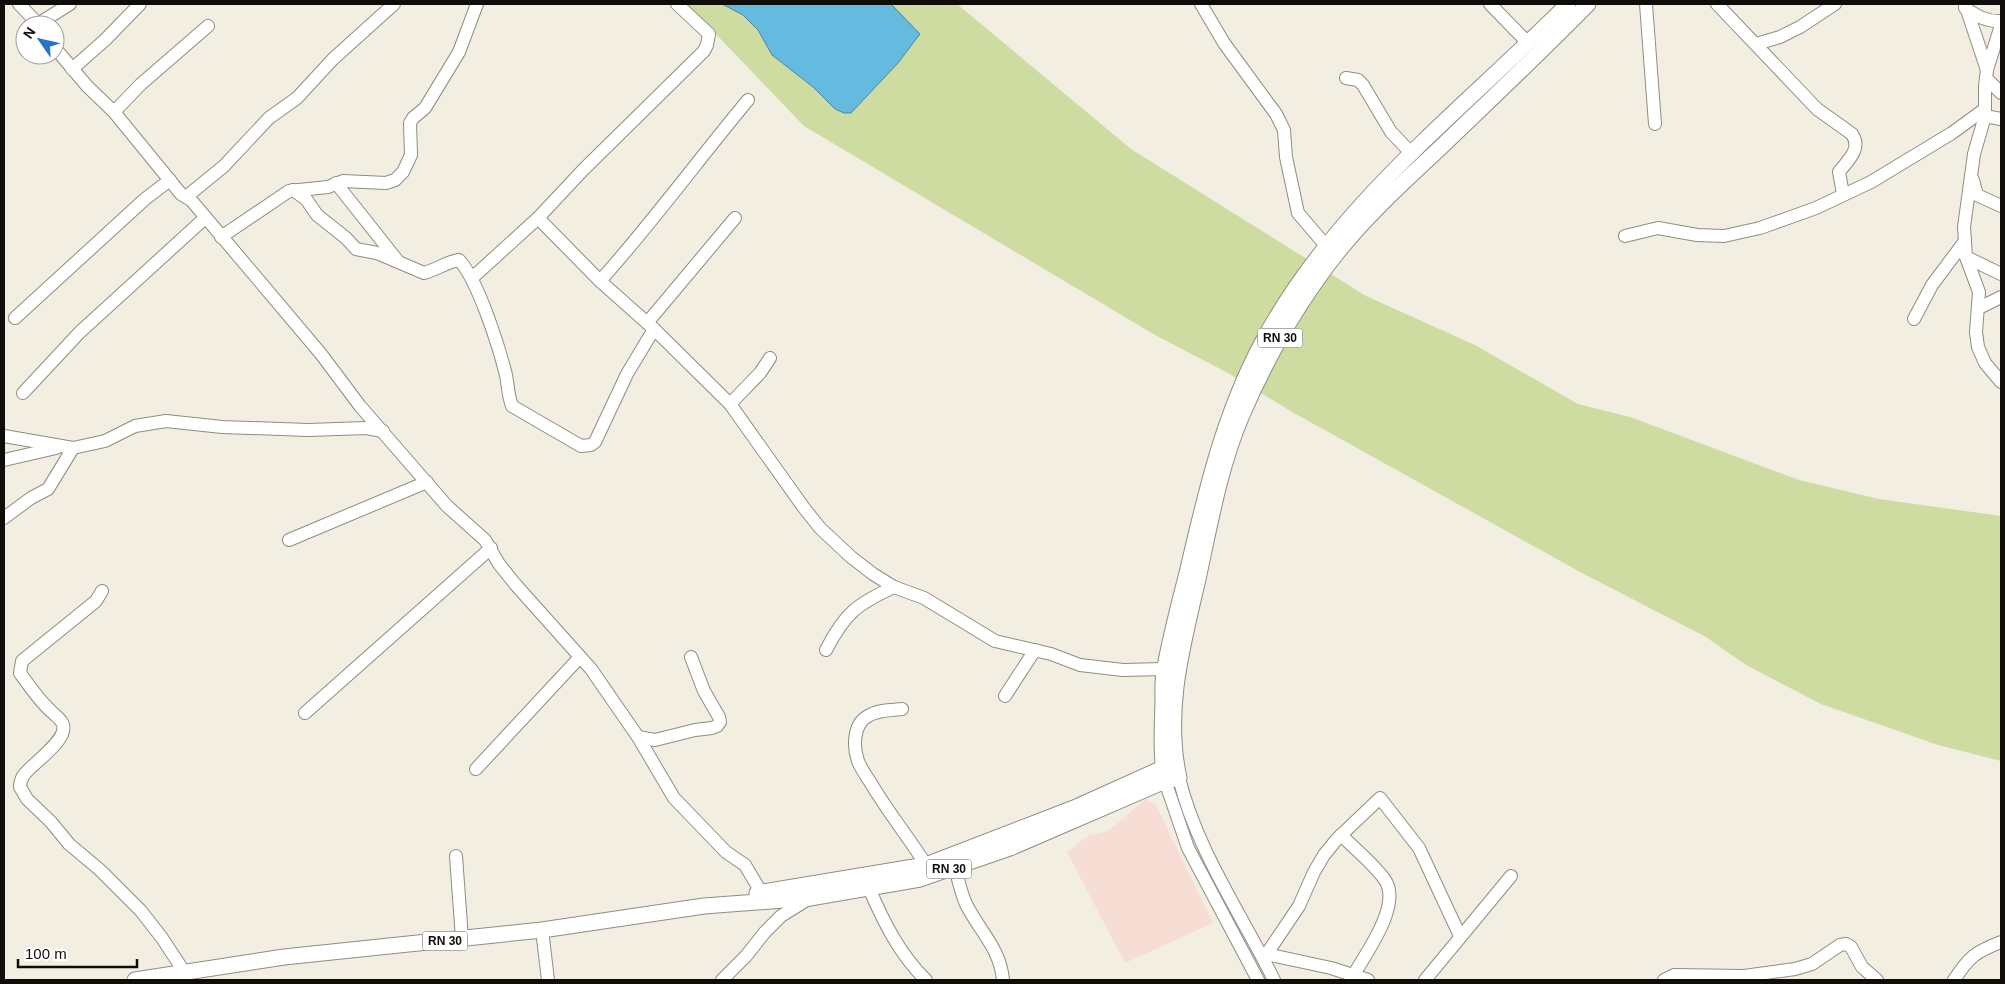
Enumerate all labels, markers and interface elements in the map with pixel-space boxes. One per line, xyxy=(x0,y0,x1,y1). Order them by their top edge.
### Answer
north arrow xyxy=(15,15,65,65)
text: N xyxy=(20,24,39,41)
road number: RN 30 xyxy=(1258,328,1302,348)
road number: RN 30 xyxy=(926,860,972,879)
road number: RN 30 xyxy=(422,931,468,950)
scale bar xyxy=(18,936,136,968)
text: 100 m xyxy=(25,945,67,962)

